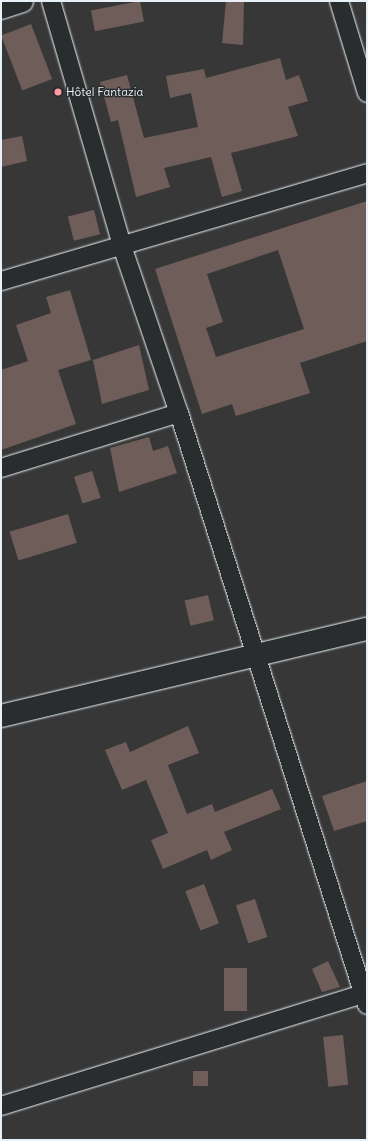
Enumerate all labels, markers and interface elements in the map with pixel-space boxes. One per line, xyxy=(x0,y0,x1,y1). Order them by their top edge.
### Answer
place label: Hôtel Fantazia xyxy=(66,85,143,99)
marker: Hôtel Fantazia xyxy=(53,87,63,97)

